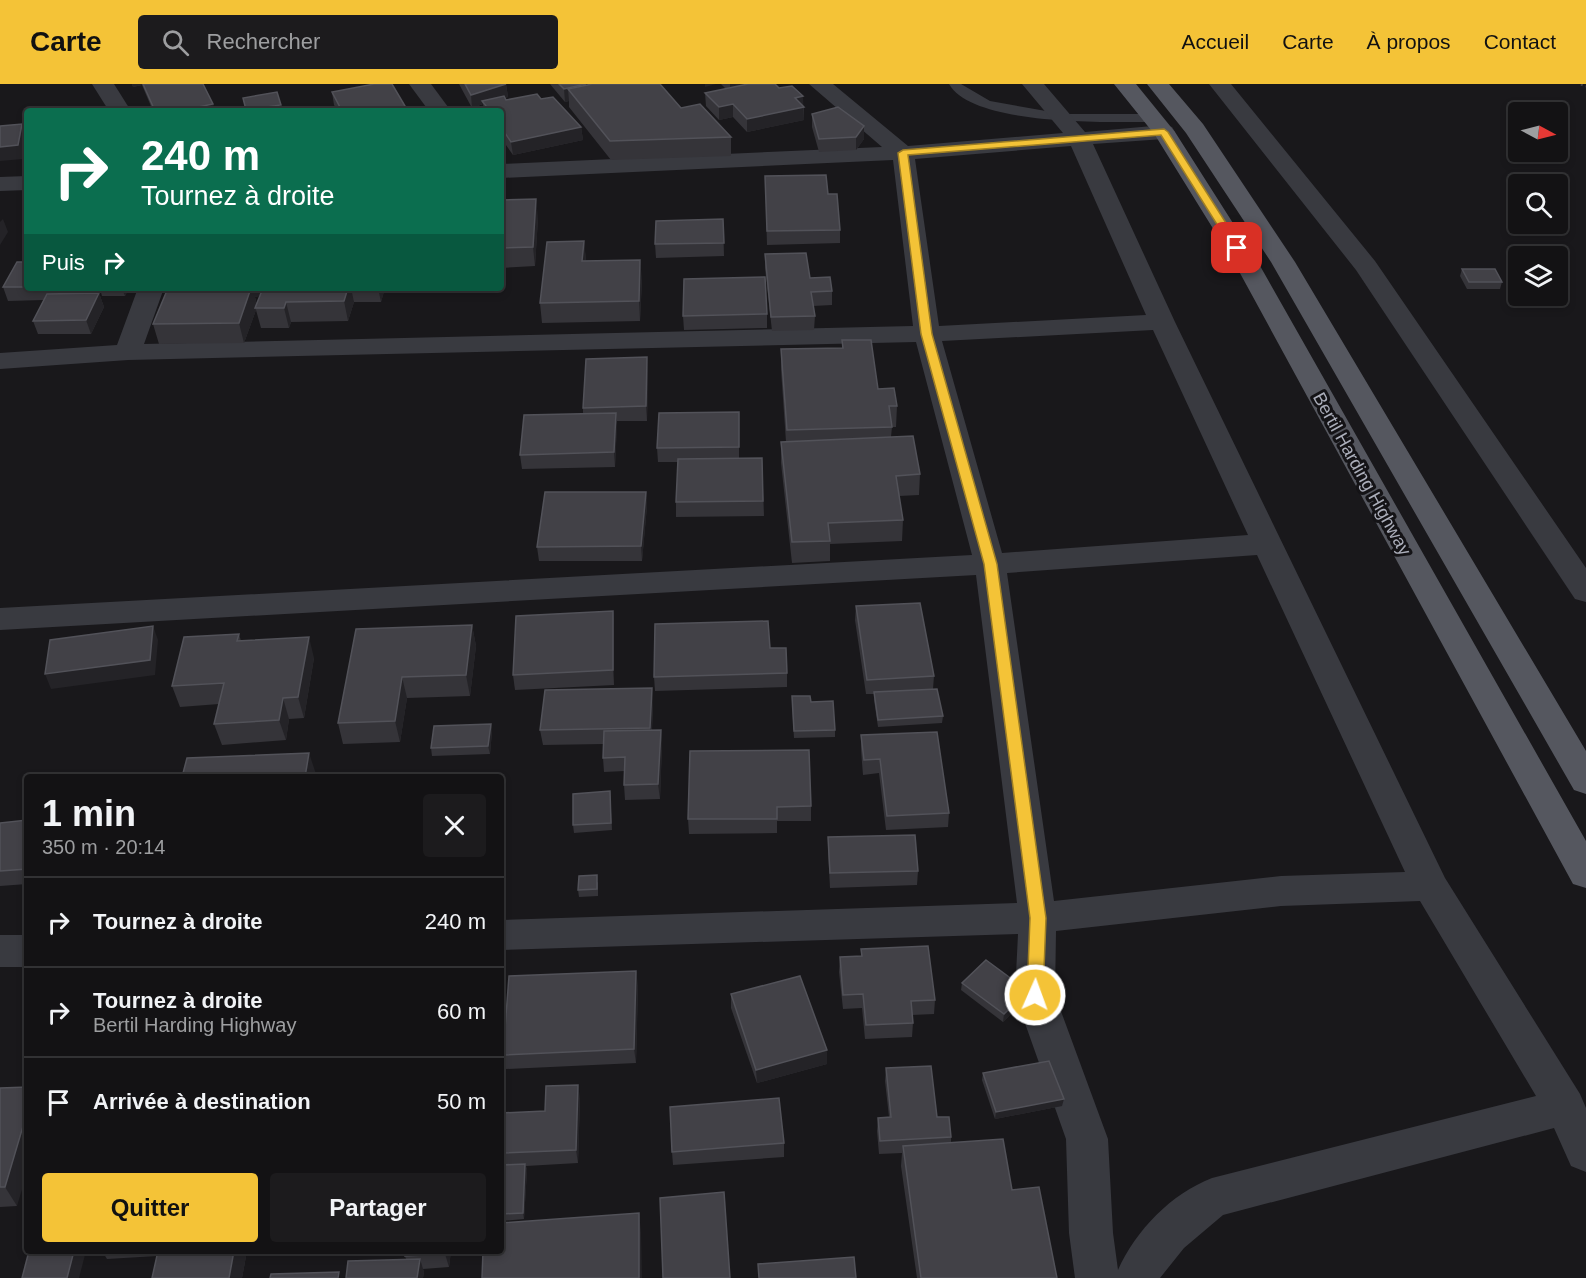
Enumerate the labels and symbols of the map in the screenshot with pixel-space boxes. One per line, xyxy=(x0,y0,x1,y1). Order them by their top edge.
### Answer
north arrow xyxy=(1508,102,1568,162)
pin xyxy=(1211,222,1262,273)
street label: Bertil Harding Highway xyxy=(1309,389,1415,559)
position arrow xyxy=(1003,963,1067,1027)

